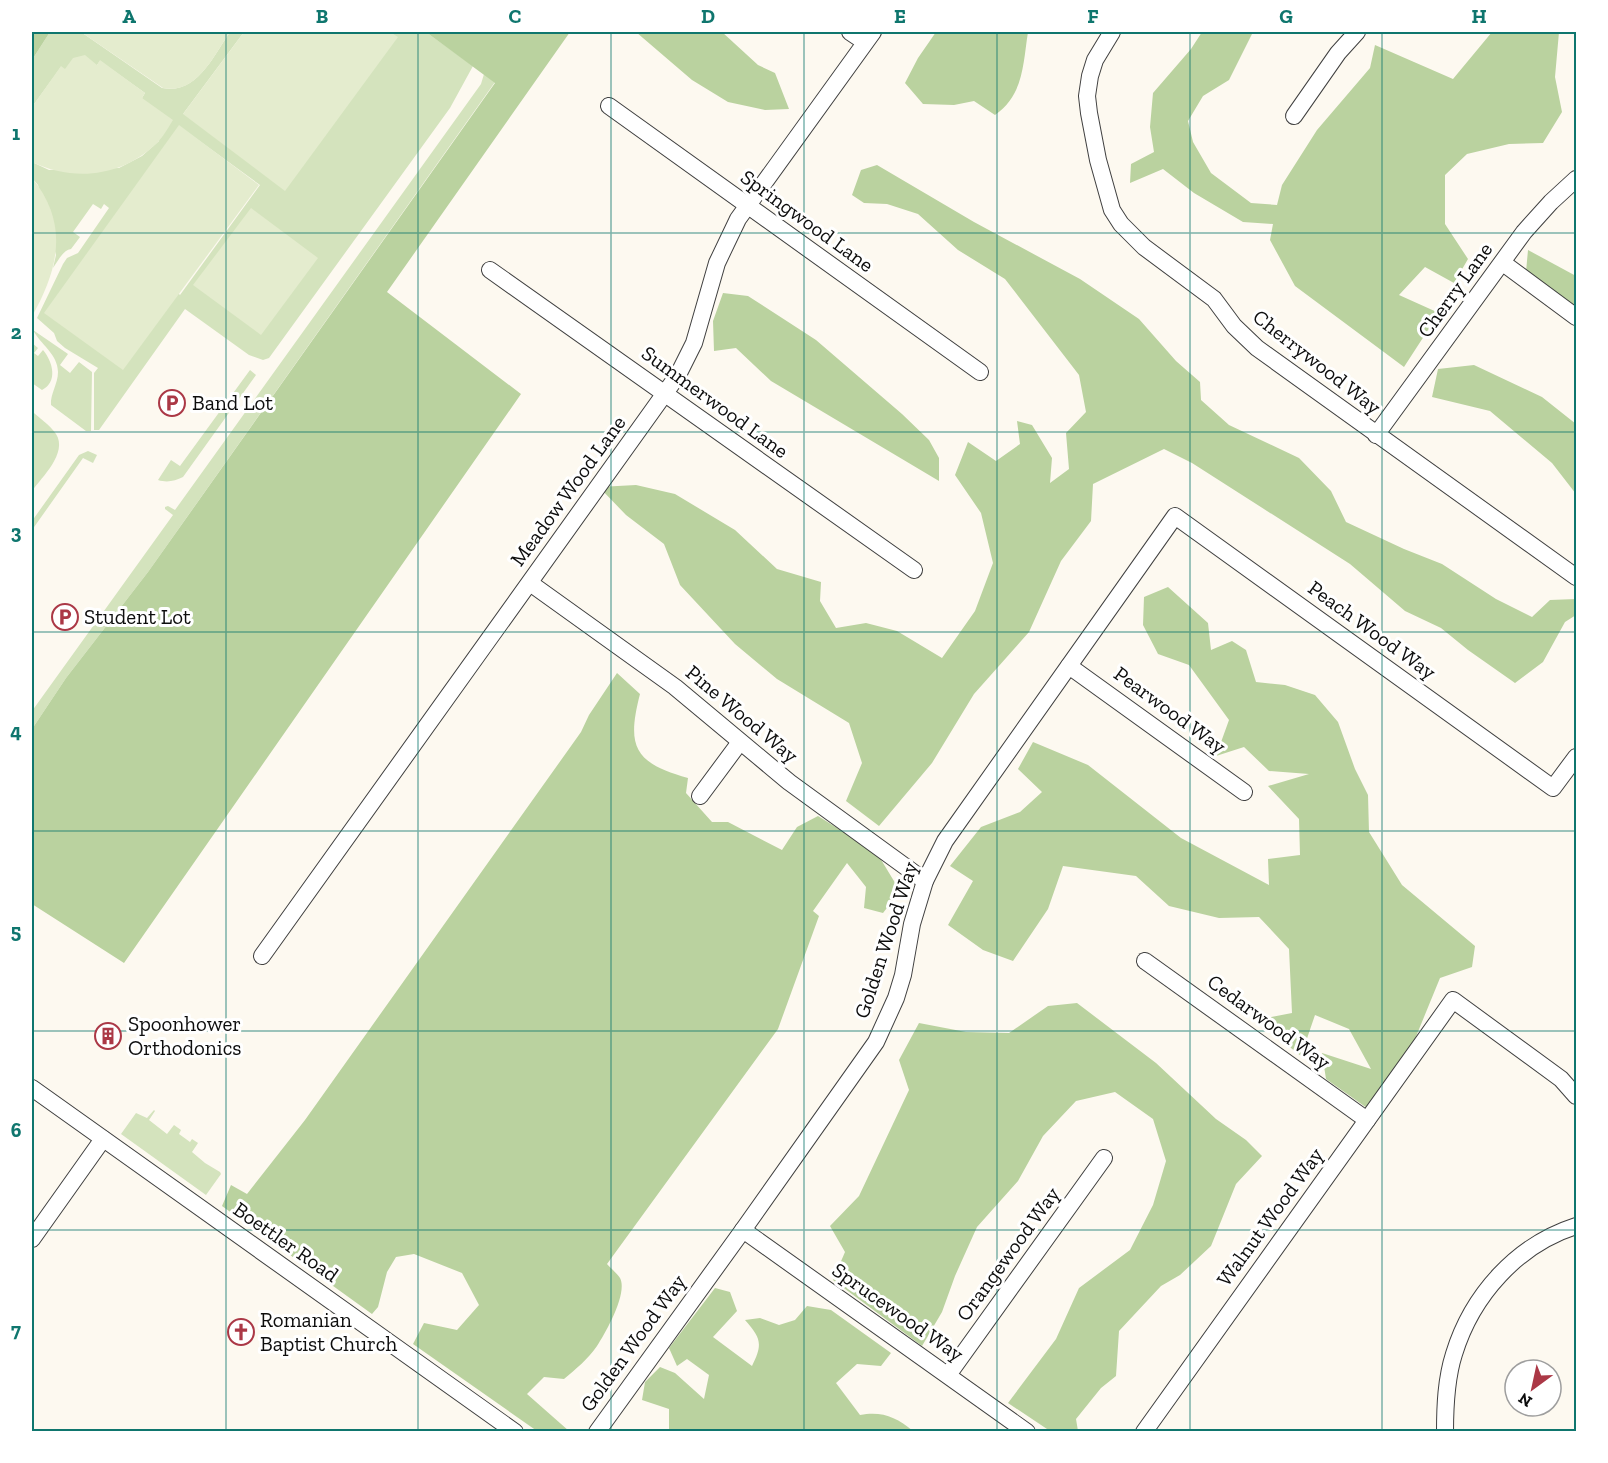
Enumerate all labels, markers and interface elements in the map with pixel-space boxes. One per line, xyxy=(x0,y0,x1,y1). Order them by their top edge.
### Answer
text: A xyxy=(122,4,136,28)
text: B xyxy=(316,4,328,28)
text: C xyxy=(509,4,522,28)
text: D xyxy=(701,4,715,28)
text: E xyxy=(894,4,906,28)
text: F xyxy=(1087,4,1099,28)
text: G xyxy=(1279,4,1293,28)
text: H xyxy=(1471,4,1487,28)
text: 1 xyxy=(12,121,20,145)
street label: Springwood Lane xyxy=(736,164,879,277)
street label: Cherry Lane xyxy=(1412,237,1497,342)
street label: Cherrywood Way xyxy=(1248,304,1387,420)
text: 2 xyxy=(11,320,22,344)
street label: Summerwood Lane xyxy=(637,340,794,463)
parking icon: Band Lot xyxy=(157,388,187,418)
place label: Band Lot xyxy=(192,390,273,415)
street label: Meadow Wood Lane xyxy=(505,411,631,571)
text: 3 xyxy=(11,520,22,544)
street label: Peach Wood Way xyxy=(1304,575,1441,684)
parking icon: Student Lot xyxy=(50,602,80,632)
place label: Student Lot xyxy=(84,604,191,629)
street label: Pine Wood Way xyxy=(681,659,804,768)
street label: Pearwood Way xyxy=(1109,661,1231,759)
text: 4 xyxy=(10,719,22,743)
street label: Golden Wood Way xyxy=(848,858,923,1021)
text: 5 xyxy=(11,919,21,943)
street label: Cedarwood Way xyxy=(1203,969,1336,1075)
place label: Spoonhower Orthodonics xyxy=(128,1011,242,1060)
building icon: Spoonhower Orthodonics xyxy=(93,1021,123,1051)
text: 6 xyxy=(11,1118,22,1142)
street label: Walnut Wood Way xyxy=(1211,1142,1328,1291)
street label: Orangewood Way xyxy=(951,1182,1065,1326)
street label: Boettler Road xyxy=(229,1196,344,1287)
street label: Sprucewood Way xyxy=(828,1257,969,1366)
street label: Golden Wood Way xyxy=(574,1269,691,1416)
place label: Romanian Baptist Church xyxy=(260,1307,397,1356)
church icon: Romanian Baptist Church xyxy=(226,1317,256,1347)
text: 7 xyxy=(11,1318,21,1342)
north arrow xyxy=(1503,1358,1563,1418)
text: N xyxy=(1515,1389,1535,1411)

